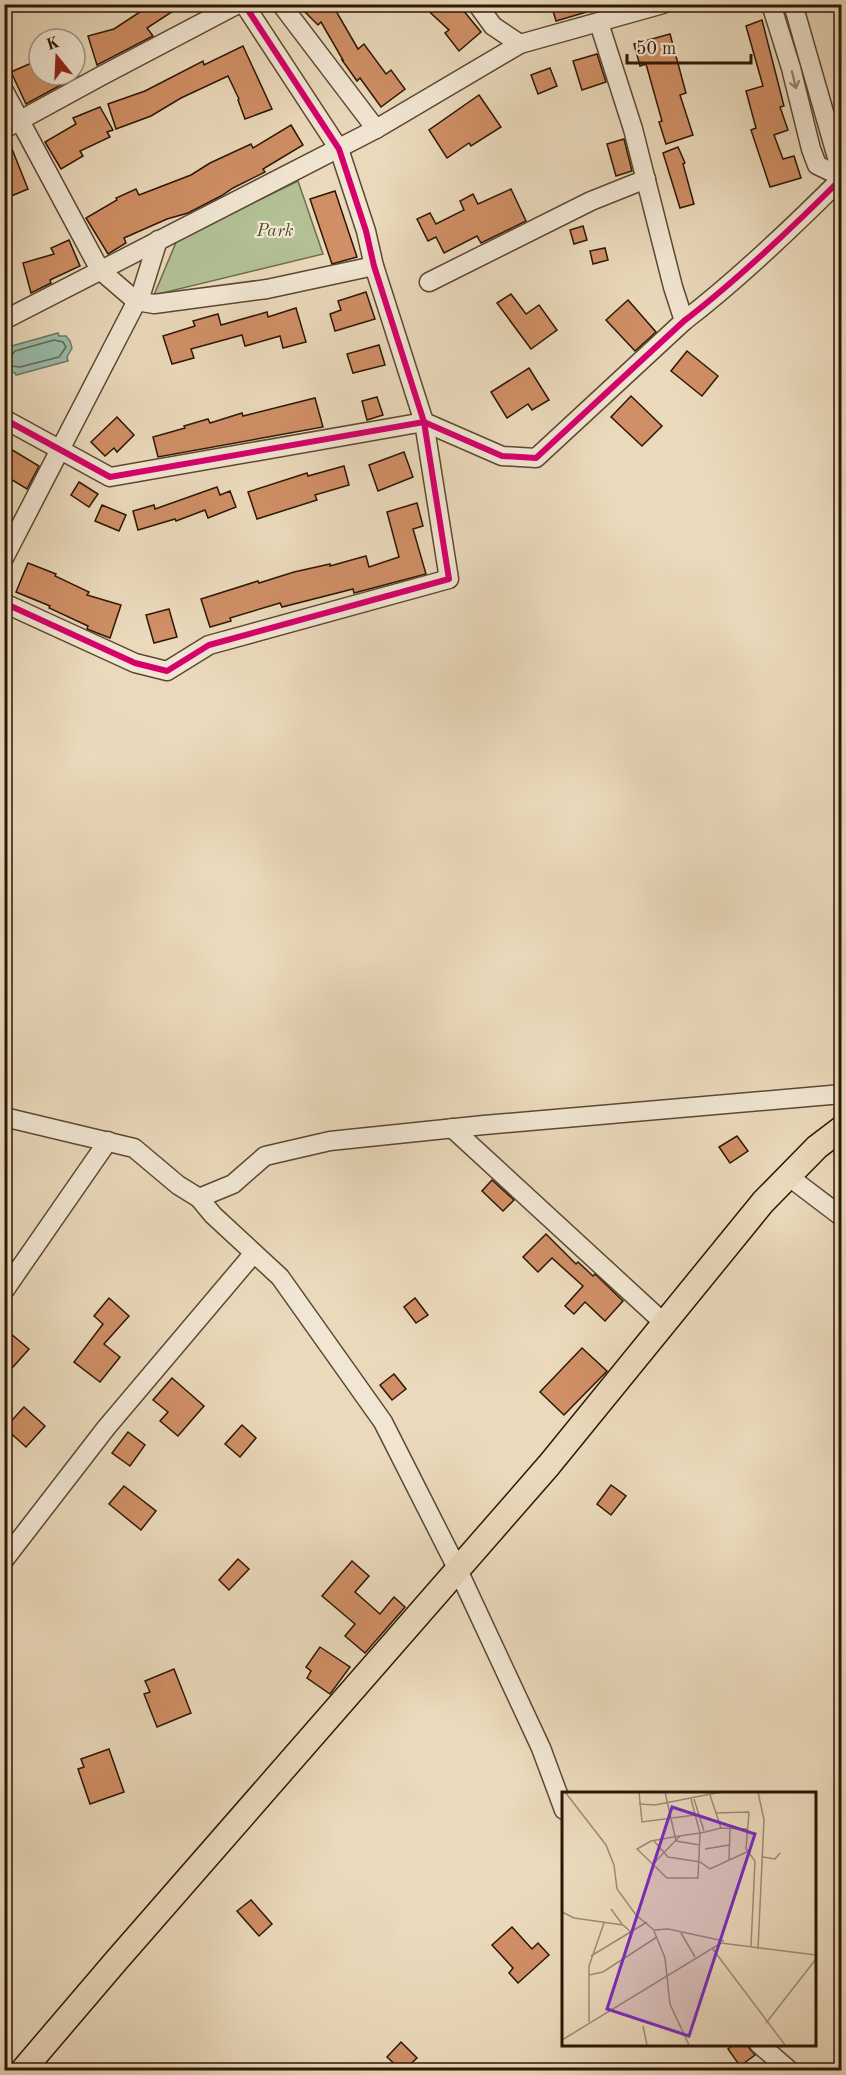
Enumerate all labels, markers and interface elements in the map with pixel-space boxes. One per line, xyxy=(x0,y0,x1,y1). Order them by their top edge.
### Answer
north arrow xyxy=(27,27,87,87)
scale bar xyxy=(627,27,752,65)
text: K xyxy=(45,35,61,54)
text: 50 m xyxy=(636,40,676,58)
one-way arrow xyxy=(789,71,801,90)
park label: Park xyxy=(255,222,294,240)
inset map xyxy=(562,1792,816,2045)

